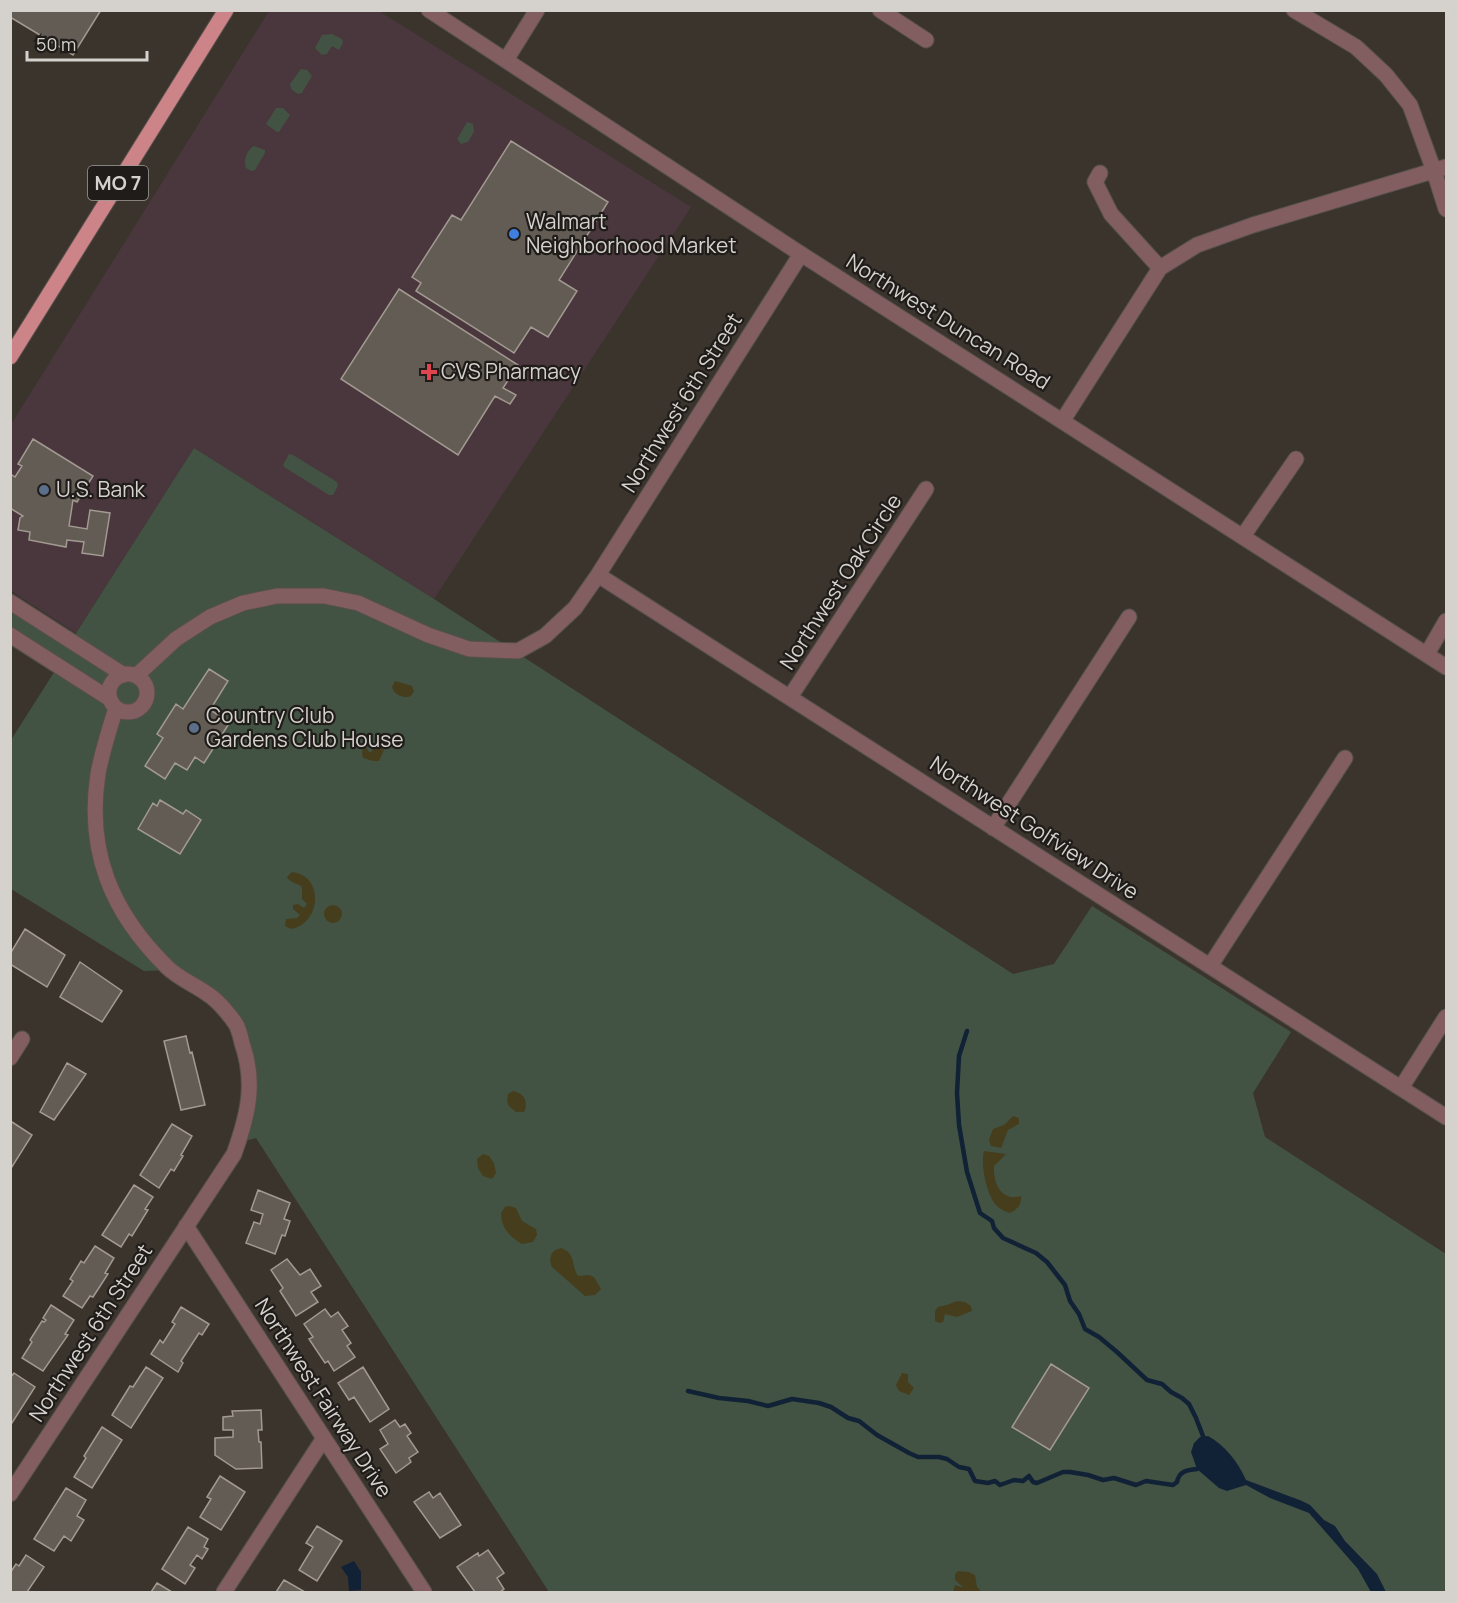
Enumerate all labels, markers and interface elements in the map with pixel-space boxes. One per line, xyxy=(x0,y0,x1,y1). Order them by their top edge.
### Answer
scale bar xyxy=(27,24,147,62)
text: 50 m xyxy=(36,32,76,56)
road number: MO 7 xyxy=(88,166,148,200)
place label: Walmart Neighborhood Market xyxy=(526,207,737,259)
marker: Walmart Neighborhood Market xyxy=(507,227,521,241)
street label: Northwest Duncan Road xyxy=(841,247,1056,395)
street label: Northwest 6th Street xyxy=(615,307,748,498)
place label: CVS Pharmacy xyxy=(441,357,581,385)
marker: CVS Pharmacy xyxy=(422,365,436,379)
place label: U.S. Bank xyxy=(56,475,146,503)
marker: U.S. Bank xyxy=(37,483,51,497)
street label: Northwest Oak Circle xyxy=(773,488,907,675)
place label: Country Club Gardens Club House xyxy=(206,701,404,753)
marker: Country Club Gardens Club House xyxy=(187,721,201,735)
street label: Northwest Golfview Drive xyxy=(925,749,1144,905)
street label: Northwest 6th Street xyxy=(22,1238,158,1427)
street label: Northwest Fairway Drive xyxy=(249,1293,399,1502)

